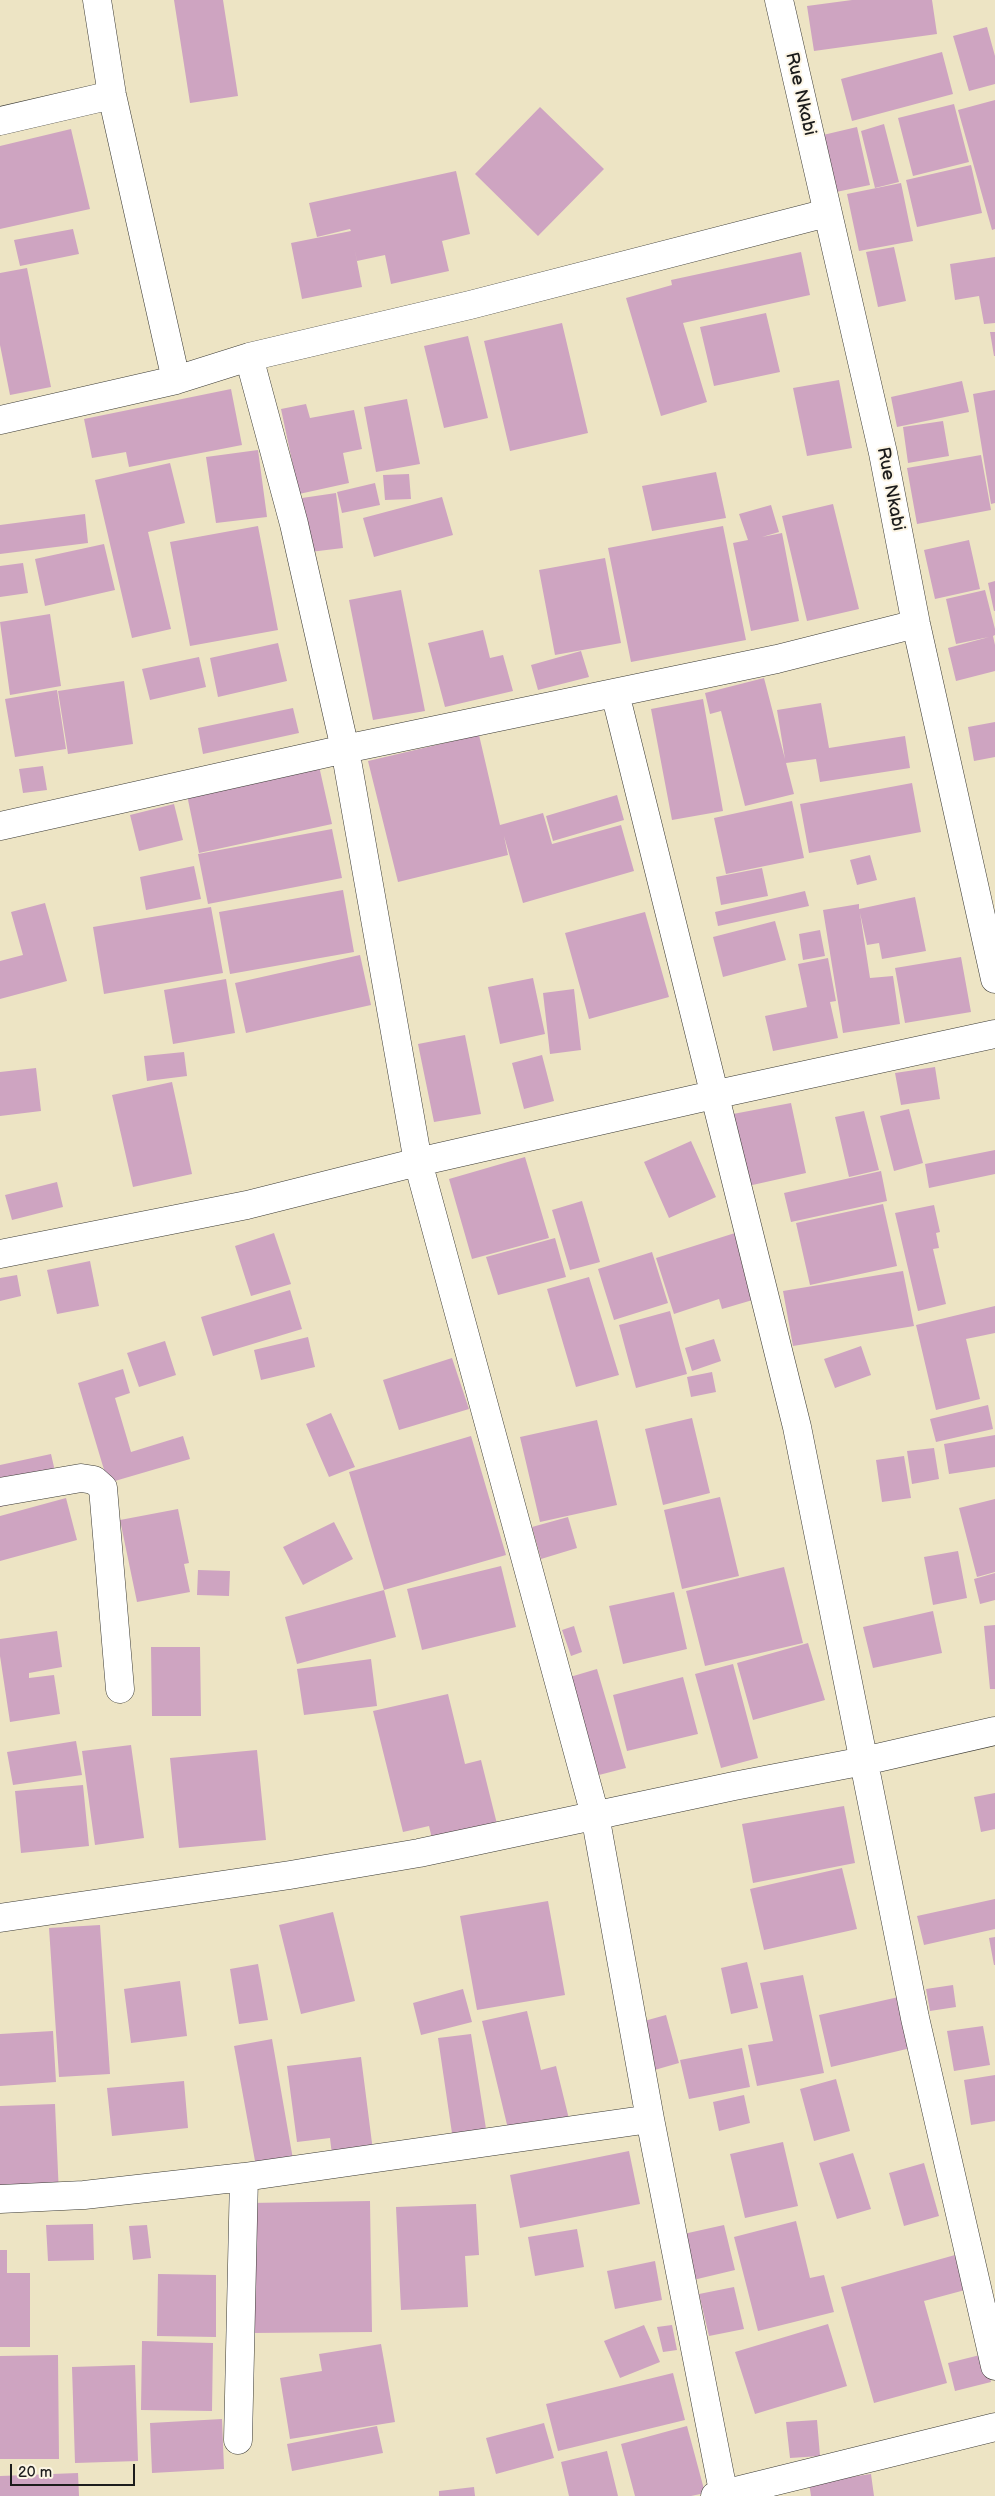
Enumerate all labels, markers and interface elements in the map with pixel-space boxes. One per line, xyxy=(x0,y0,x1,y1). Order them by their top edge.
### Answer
street label: Rue Nkabi xyxy=(780,50,820,138)
street label: Rue Nkabi xyxy=(871,445,909,533)
scale bar xyxy=(12,2454,138,2486)
text: 20 m xyxy=(18,2463,52,2482)

